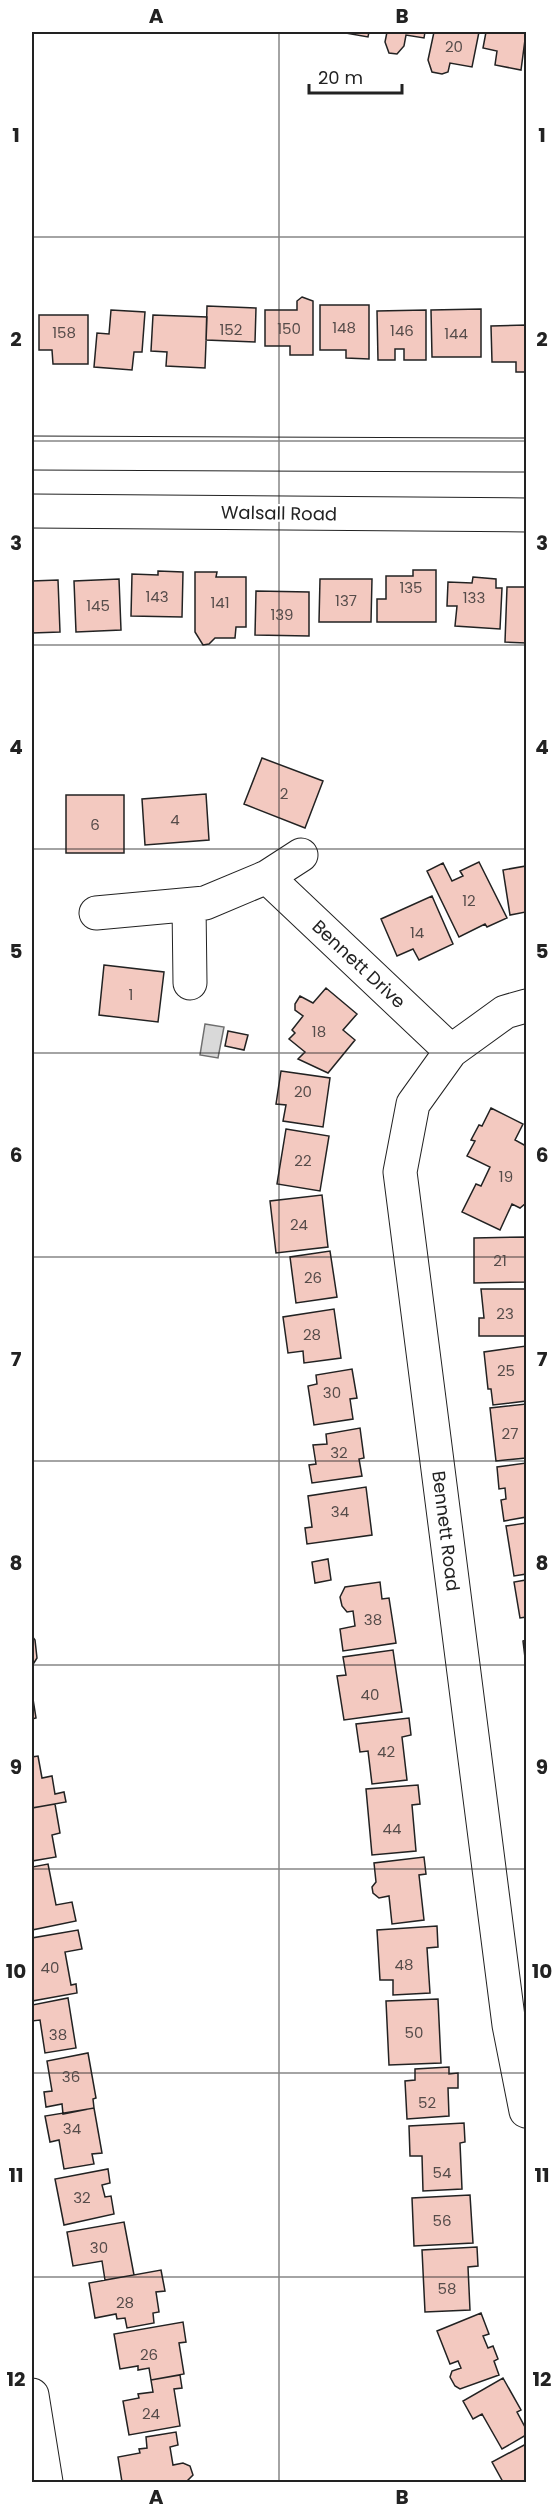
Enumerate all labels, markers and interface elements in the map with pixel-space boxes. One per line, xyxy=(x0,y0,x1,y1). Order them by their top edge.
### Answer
text: A xyxy=(149,2,164,30)
text: B xyxy=(395,2,409,30)
house number: 20 xyxy=(445,36,463,57)
scale bar xyxy=(309,57,402,95)
text: 20 m xyxy=(318,65,363,90)
text: 1 xyxy=(12,121,20,149)
text: 1 xyxy=(538,121,546,149)
house number: 148 xyxy=(332,317,356,338)
house number: 150 xyxy=(277,318,301,339)
house number: 152 xyxy=(220,319,242,340)
house number: 146 xyxy=(390,320,414,341)
house number: 158 xyxy=(52,322,76,343)
house number: 144 xyxy=(444,323,468,344)
text: 2 xyxy=(10,325,22,353)
text: 2 xyxy=(536,325,548,353)
street label: Walsall Road xyxy=(221,499,337,527)
text: 3 xyxy=(10,529,22,557)
text: 3 xyxy=(536,529,548,557)
house number: 135 xyxy=(399,577,423,598)
house number: 143 xyxy=(145,586,169,607)
house number: 133 xyxy=(463,587,485,608)
house number: 137 xyxy=(335,590,357,611)
house number: 141 xyxy=(210,592,230,613)
house number: 145 xyxy=(86,595,110,616)
house number: 139 xyxy=(270,604,294,625)
text: 4 xyxy=(9,733,23,761)
text: 4 xyxy=(535,733,549,761)
house number: 2 xyxy=(280,783,288,804)
house number: 4 xyxy=(170,809,180,830)
house number: 6 xyxy=(90,814,100,835)
house number: 12 xyxy=(462,890,476,911)
street label: Bennett Drive xyxy=(307,914,411,1014)
house number: 14 xyxy=(410,922,424,943)
text: 5 xyxy=(10,937,23,965)
text: 5 xyxy=(536,937,549,965)
house number: 1 xyxy=(129,984,133,1005)
house number: 18 xyxy=(312,1021,326,1042)
house number: 20 xyxy=(294,1081,312,1102)
text: 6 xyxy=(10,1141,22,1169)
text: 6 xyxy=(536,1141,548,1169)
house number: 22 xyxy=(294,1150,312,1171)
house number: 19 xyxy=(499,1166,513,1187)
house number: 24 xyxy=(290,1214,308,1235)
house number: 21 xyxy=(493,1250,507,1271)
house number: 26 xyxy=(304,1267,322,1288)
house number: 23 xyxy=(496,1303,514,1324)
house number: 28 xyxy=(303,1324,321,1345)
text: 7 xyxy=(11,1345,22,1373)
text: 7 xyxy=(537,1345,548,1373)
house number: 25 xyxy=(497,1360,515,1381)
house number: 30 xyxy=(323,1382,341,1403)
house number: 27 xyxy=(502,1423,518,1444)
house number: 32 xyxy=(330,1442,348,1463)
street label: Bennett Road xyxy=(426,1469,466,1593)
house number: 34 xyxy=(331,1501,349,1522)
text: 8 xyxy=(10,1549,22,1577)
text: 8 xyxy=(536,1549,548,1577)
house number: 38 xyxy=(364,1609,382,1630)
house number: 40 xyxy=(361,1684,379,1705)
house number: 42 xyxy=(377,1741,395,1762)
text: 9 xyxy=(10,1753,22,1781)
text: 9 xyxy=(536,1753,548,1781)
house number: 44 xyxy=(383,1818,401,1839)
house number: 48 xyxy=(395,1954,413,1975)
text: 10 xyxy=(6,1957,26,1985)
house number: 40 xyxy=(41,1957,59,1978)
text: 10 xyxy=(532,1957,552,1985)
house number: 50 xyxy=(405,2022,423,2043)
house number: 38 xyxy=(49,2024,67,2045)
house number: 36 xyxy=(62,2066,80,2087)
house number: 52 xyxy=(418,2092,436,2113)
house number: 34 xyxy=(63,2118,81,2139)
text: 11 xyxy=(8,2161,24,2189)
text: 11 xyxy=(534,2161,550,2189)
house number: 54 xyxy=(433,2162,451,2183)
house number: 32 xyxy=(73,2187,91,2208)
house number: 56 xyxy=(433,2210,451,2231)
house number: 30 xyxy=(90,2237,108,2258)
house number: 58 xyxy=(438,2278,456,2299)
house number: 28 xyxy=(116,2292,134,2313)
house number: 26 xyxy=(140,2344,158,2365)
text: 12 xyxy=(7,2365,25,2393)
text: 12 xyxy=(533,2365,551,2393)
house number: 24 xyxy=(142,2403,160,2424)
text: A xyxy=(149,2483,164,2511)
text: B xyxy=(395,2483,409,2511)

